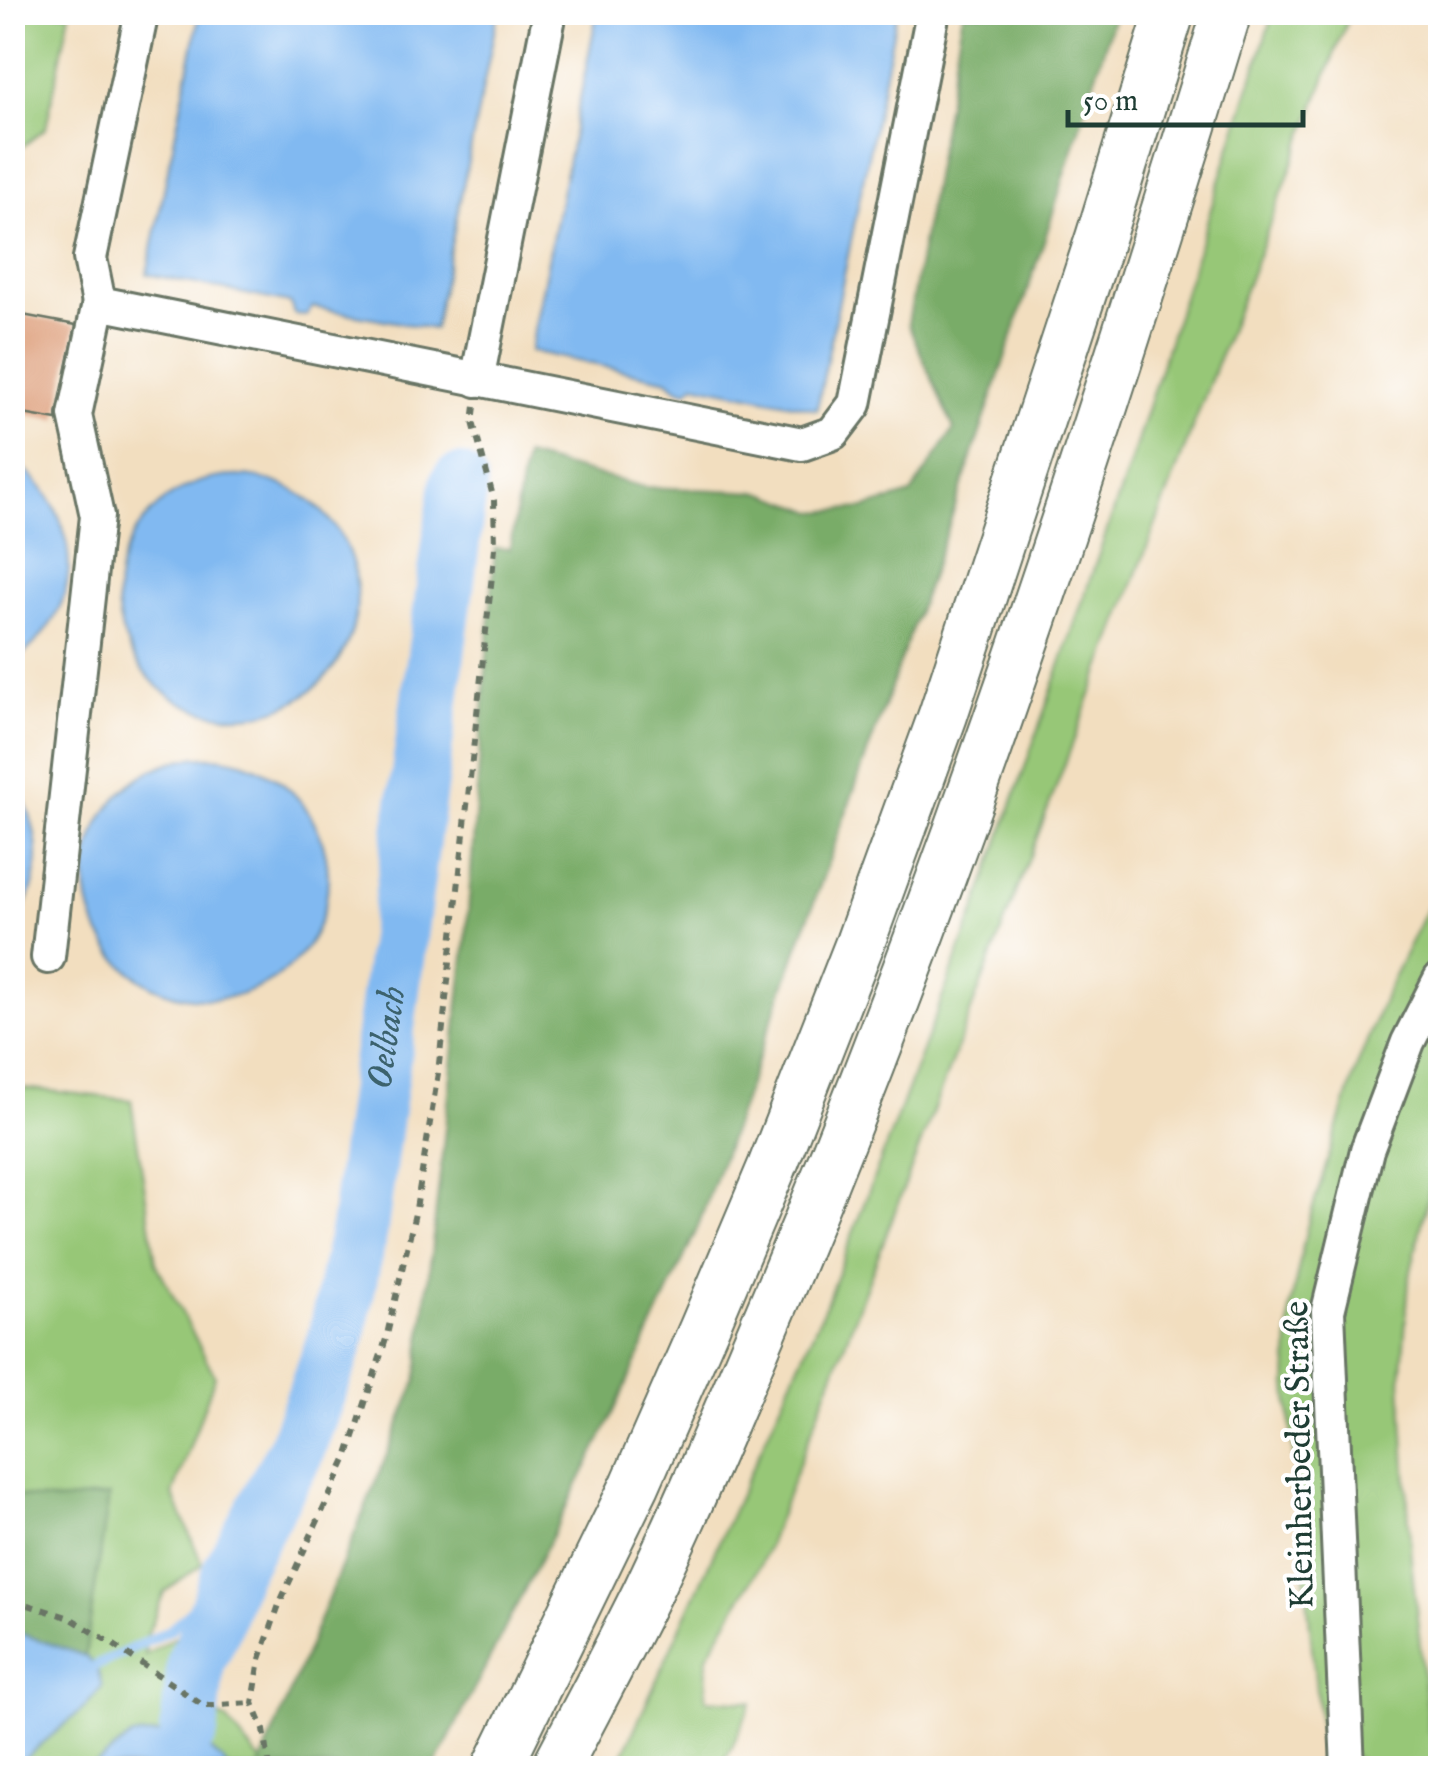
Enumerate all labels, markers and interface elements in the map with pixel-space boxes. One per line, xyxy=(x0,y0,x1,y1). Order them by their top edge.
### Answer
scale bar xyxy=(1068,65,1303,127)
text: 50 m xyxy=(1083,83,1138,121)
water label: Oelbach xyxy=(357,984,418,1092)
street label: Kleinherbeder Straße xyxy=(1275,1300,1326,1609)

